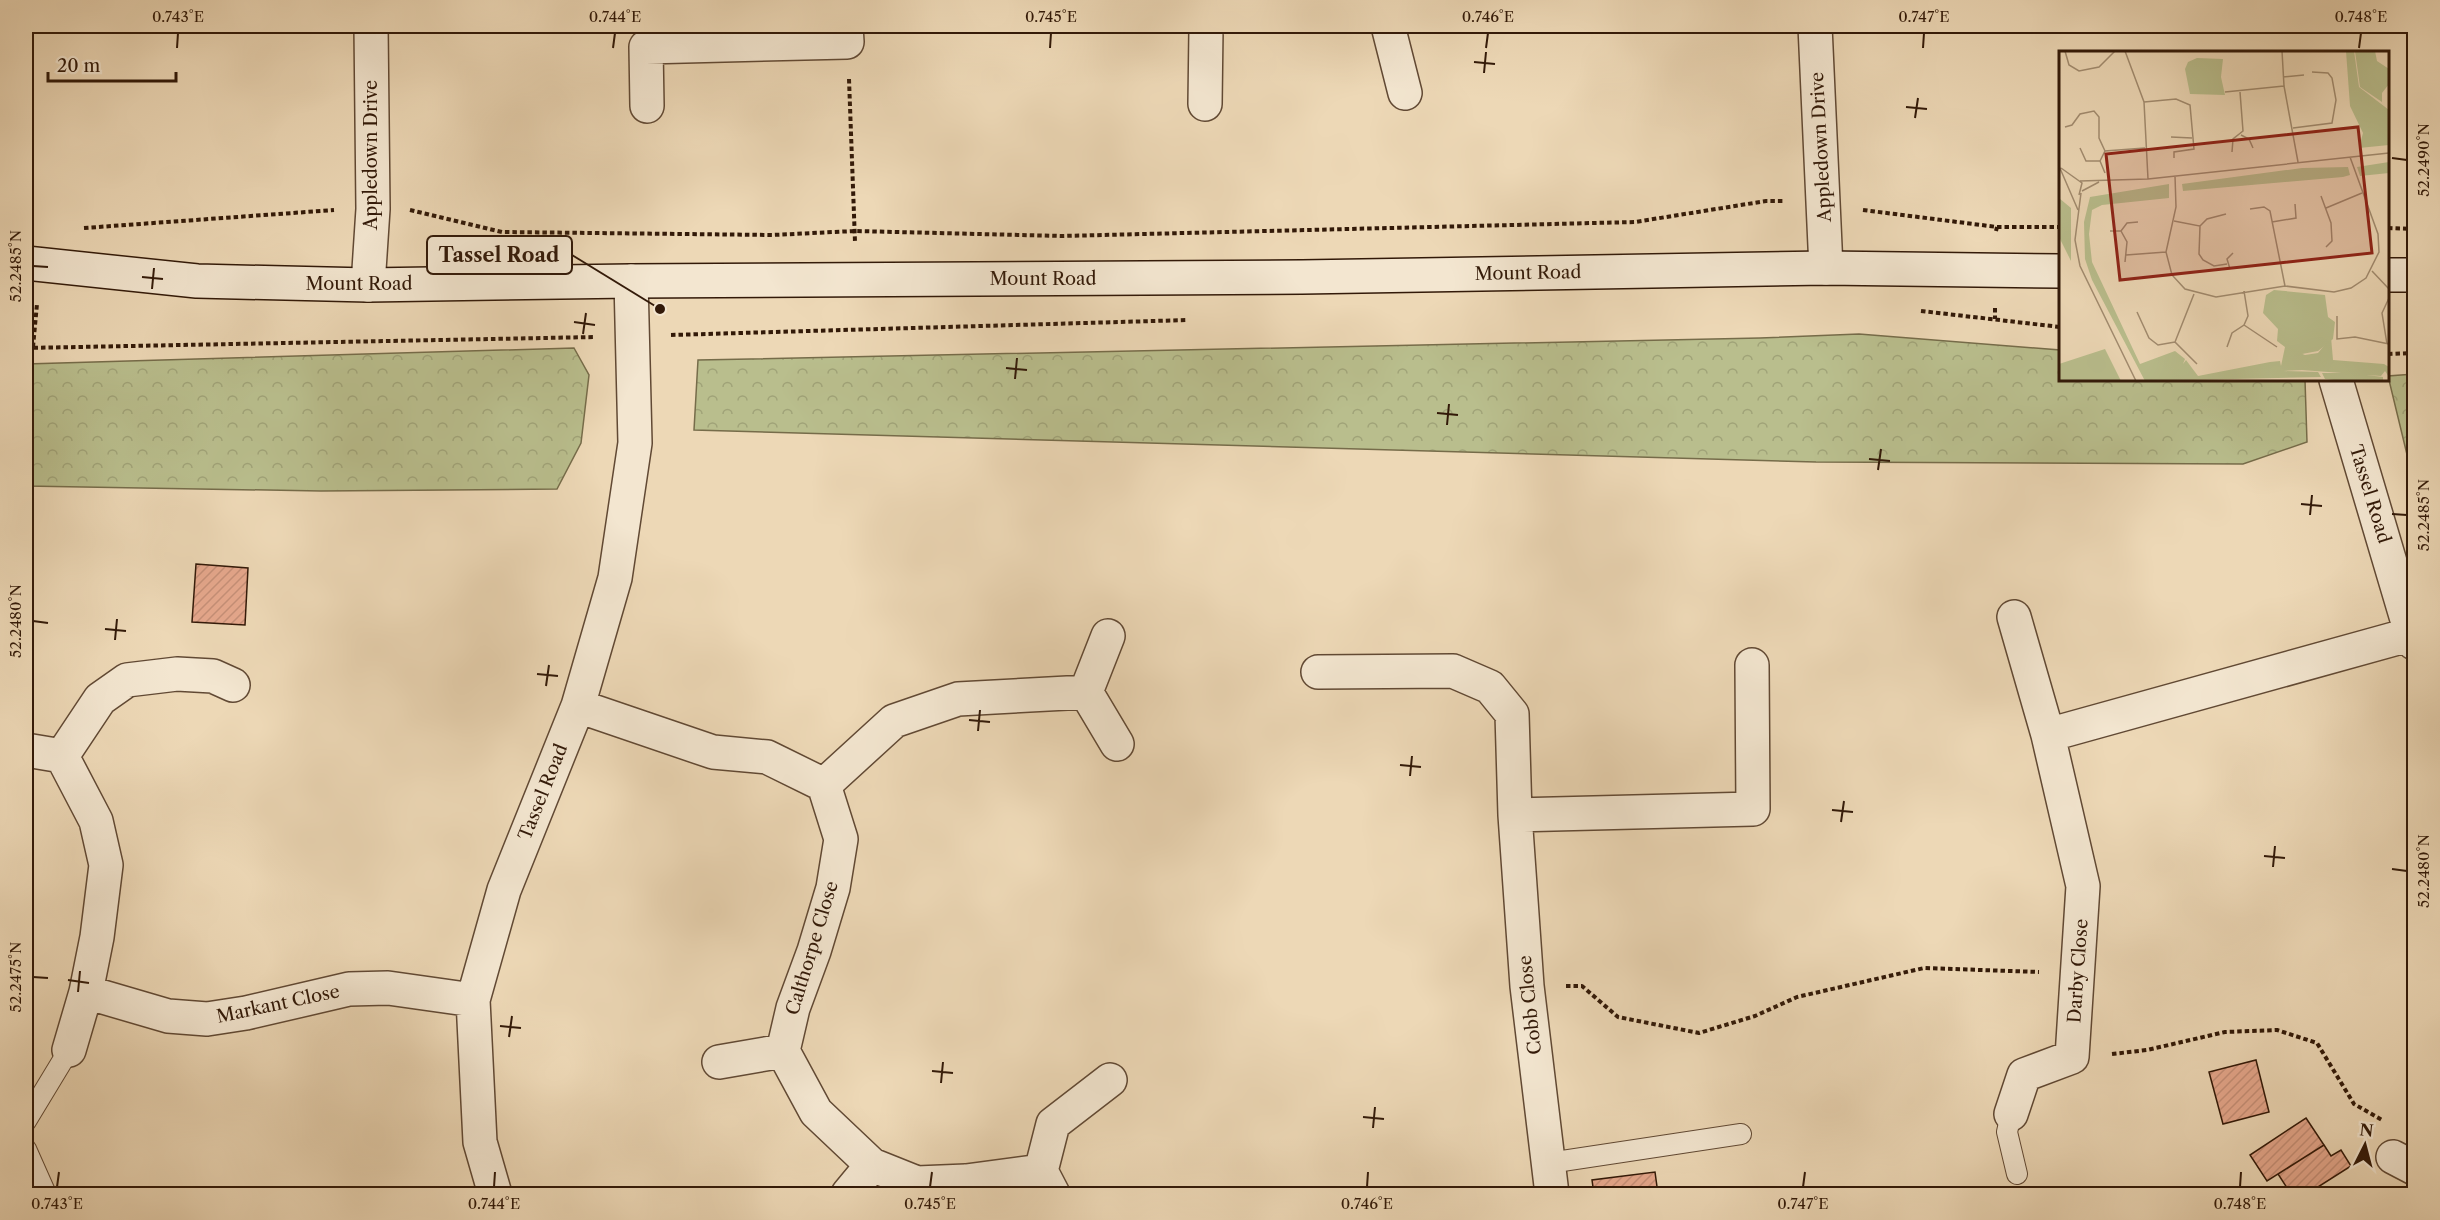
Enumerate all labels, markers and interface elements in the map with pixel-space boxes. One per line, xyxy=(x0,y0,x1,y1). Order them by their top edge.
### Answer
text: 0.743°E xyxy=(152,7,204,26)
text: 0.744°E xyxy=(589,7,641,26)
text: 0.745°E xyxy=(1025,7,1077,26)
text: 0.746°E xyxy=(1462,7,1514,26)
text: 0.747°E xyxy=(1898,7,1950,26)
text: 0.748°E xyxy=(2335,7,2387,26)
scale bar xyxy=(48,45,176,83)
inset map xyxy=(2059,51,2389,381)
text: 20 m xyxy=(57,55,101,77)
street label: Appledown Drive xyxy=(1806,71,1836,224)
street label: Appledown Drive xyxy=(360,80,382,231)
text: 52.2490°N xyxy=(2414,123,2433,197)
text: 52.2485°N xyxy=(6,230,25,302)
callout: Tassel Road xyxy=(427,236,572,274)
text: Tassel Road xyxy=(439,243,560,267)
street label: Mount Road xyxy=(1474,261,1582,285)
street label: Mount Road xyxy=(990,268,1096,290)
street label: Mount Road xyxy=(306,273,412,295)
street label: Tassel Road xyxy=(2345,442,2395,546)
text: 52.2485°N xyxy=(2414,479,2433,551)
text: 52.2480°N xyxy=(6,584,25,658)
street label: Tassel Road xyxy=(514,741,572,843)
text: 52.2480°N xyxy=(2414,834,2433,908)
street label: Calthorpe Close xyxy=(781,878,843,1018)
street label: Darby Close xyxy=(2063,918,2093,1024)
text: 52.2475°N xyxy=(6,942,25,1012)
street label: Cobb Close xyxy=(1514,954,1546,1056)
street label: Markant Close xyxy=(214,980,342,1028)
north arrow xyxy=(2335,1115,2395,1175)
text: N xyxy=(2359,1119,2375,1141)
text: 0.743°E xyxy=(31,1194,83,1213)
text: 0.744°E xyxy=(468,1194,520,1213)
text: 0.745°E xyxy=(904,1194,956,1213)
text: 0.746°E xyxy=(1341,1194,1393,1213)
text: 0.747°E xyxy=(1777,1194,1829,1213)
text: 0.748°E xyxy=(2214,1194,2266,1213)

